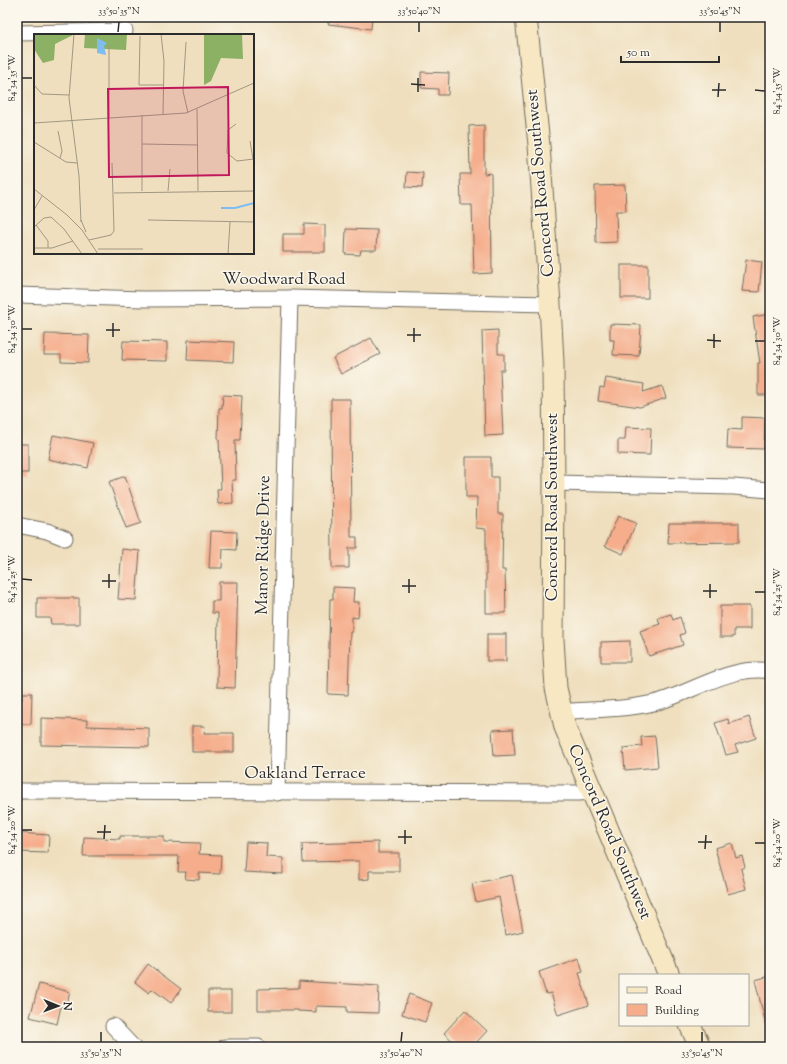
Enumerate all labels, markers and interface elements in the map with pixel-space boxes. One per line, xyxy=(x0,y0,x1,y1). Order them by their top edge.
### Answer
text: 33°50'35"N xyxy=(98,4,140,19)
text: 33°50'40"N xyxy=(398,4,440,19)
text: 33°50'45"N xyxy=(699,4,741,19)
inset map xyxy=(34,34,254,254)
scale bar xyxy=(621,38,719,64)
text: 50 m xyxy=(626,44,650,62)
text: 84°34'35"W xyxy=(5,55,20,101)
text: 84°34'35"W xyxy=(770,68,785,114)
street label: Concord Road Southwest xyxy=(521,88,561,278)
street label: Woodward Road xyxy=(222,268,346,292)
text: 84°34'30"W xyxy=(5,305,20,353)
text: 84°34'30"W xyxy=(770,317,785,365)
street label: Concord Road Southwest xyxy=(541,413,565,601)
street label: Manor Ridge Drive xyxy=(251,475,277,615)
text: 84°34'25"W xyxy=(5,555,20,603)
text: 84°34'25"W xyxy=(770,568,785,616)
street label: Concord Road Southwest xyxy=(561,741,657,924)
street label: Oakland Terrace xyxy=(244,762,366,786)
text: 84°34'20"W xyxy=(5,805,20,855)
text: 84°34'20"W xyxy=(770,818,785,868)
legend xyxy=(619,974,749,1026)
text: Road xyxy=(655,982,682,1000)
north arrow xyxy=(38,986,78,1026)
text: N xyxy=(59,1001,75,1011)
text: Building xyxy=(655,1002,699,1020)
text: 33°50'35"N xyxy=(80,1046,122,1061)
text: 33°50'40"N xyxy=(380,1046,422,1061)
text: 33°50'45"N xyxy=(681,1046,723,1061)

